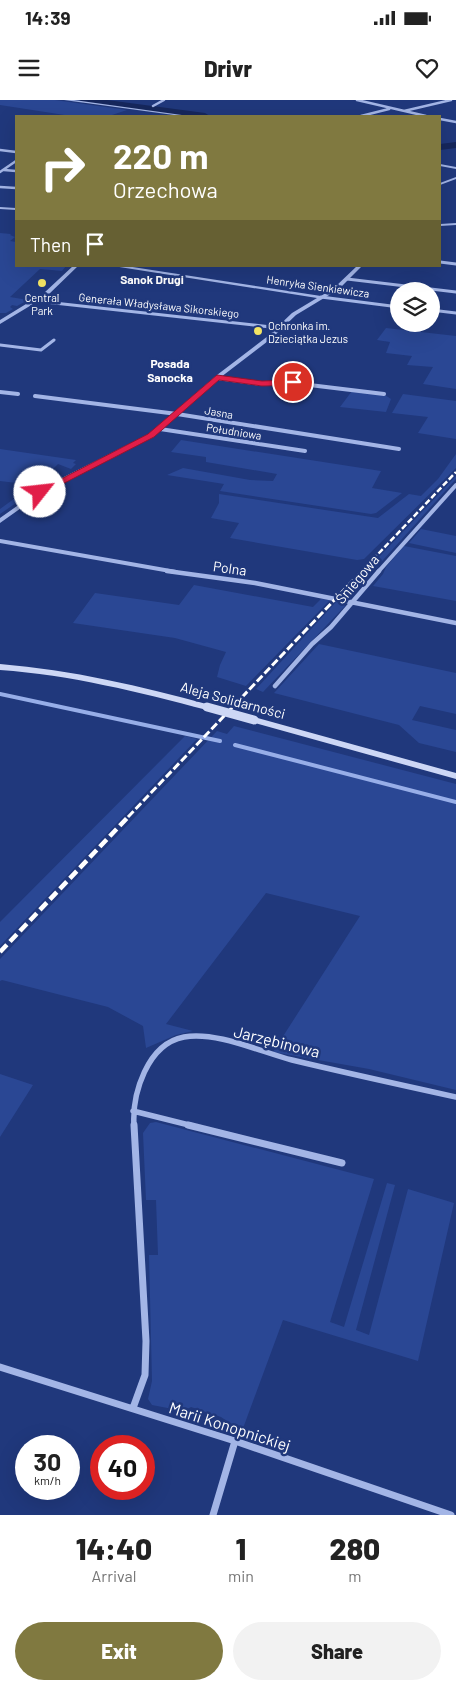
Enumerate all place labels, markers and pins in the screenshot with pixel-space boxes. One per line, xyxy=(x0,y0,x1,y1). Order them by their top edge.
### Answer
marker: Central Park xyxy=(36,277,48,289)
place label: Central Park xyxy=(25,291,59,317)
place label: Ochronka im. Dzieciątka Jezus xyxy=(268,319,348,345)
marker: Ochronka im. Dzieciątka Jezus xyxy=(252,325,264,337)
pin xyxy=(272,361,314,403)

